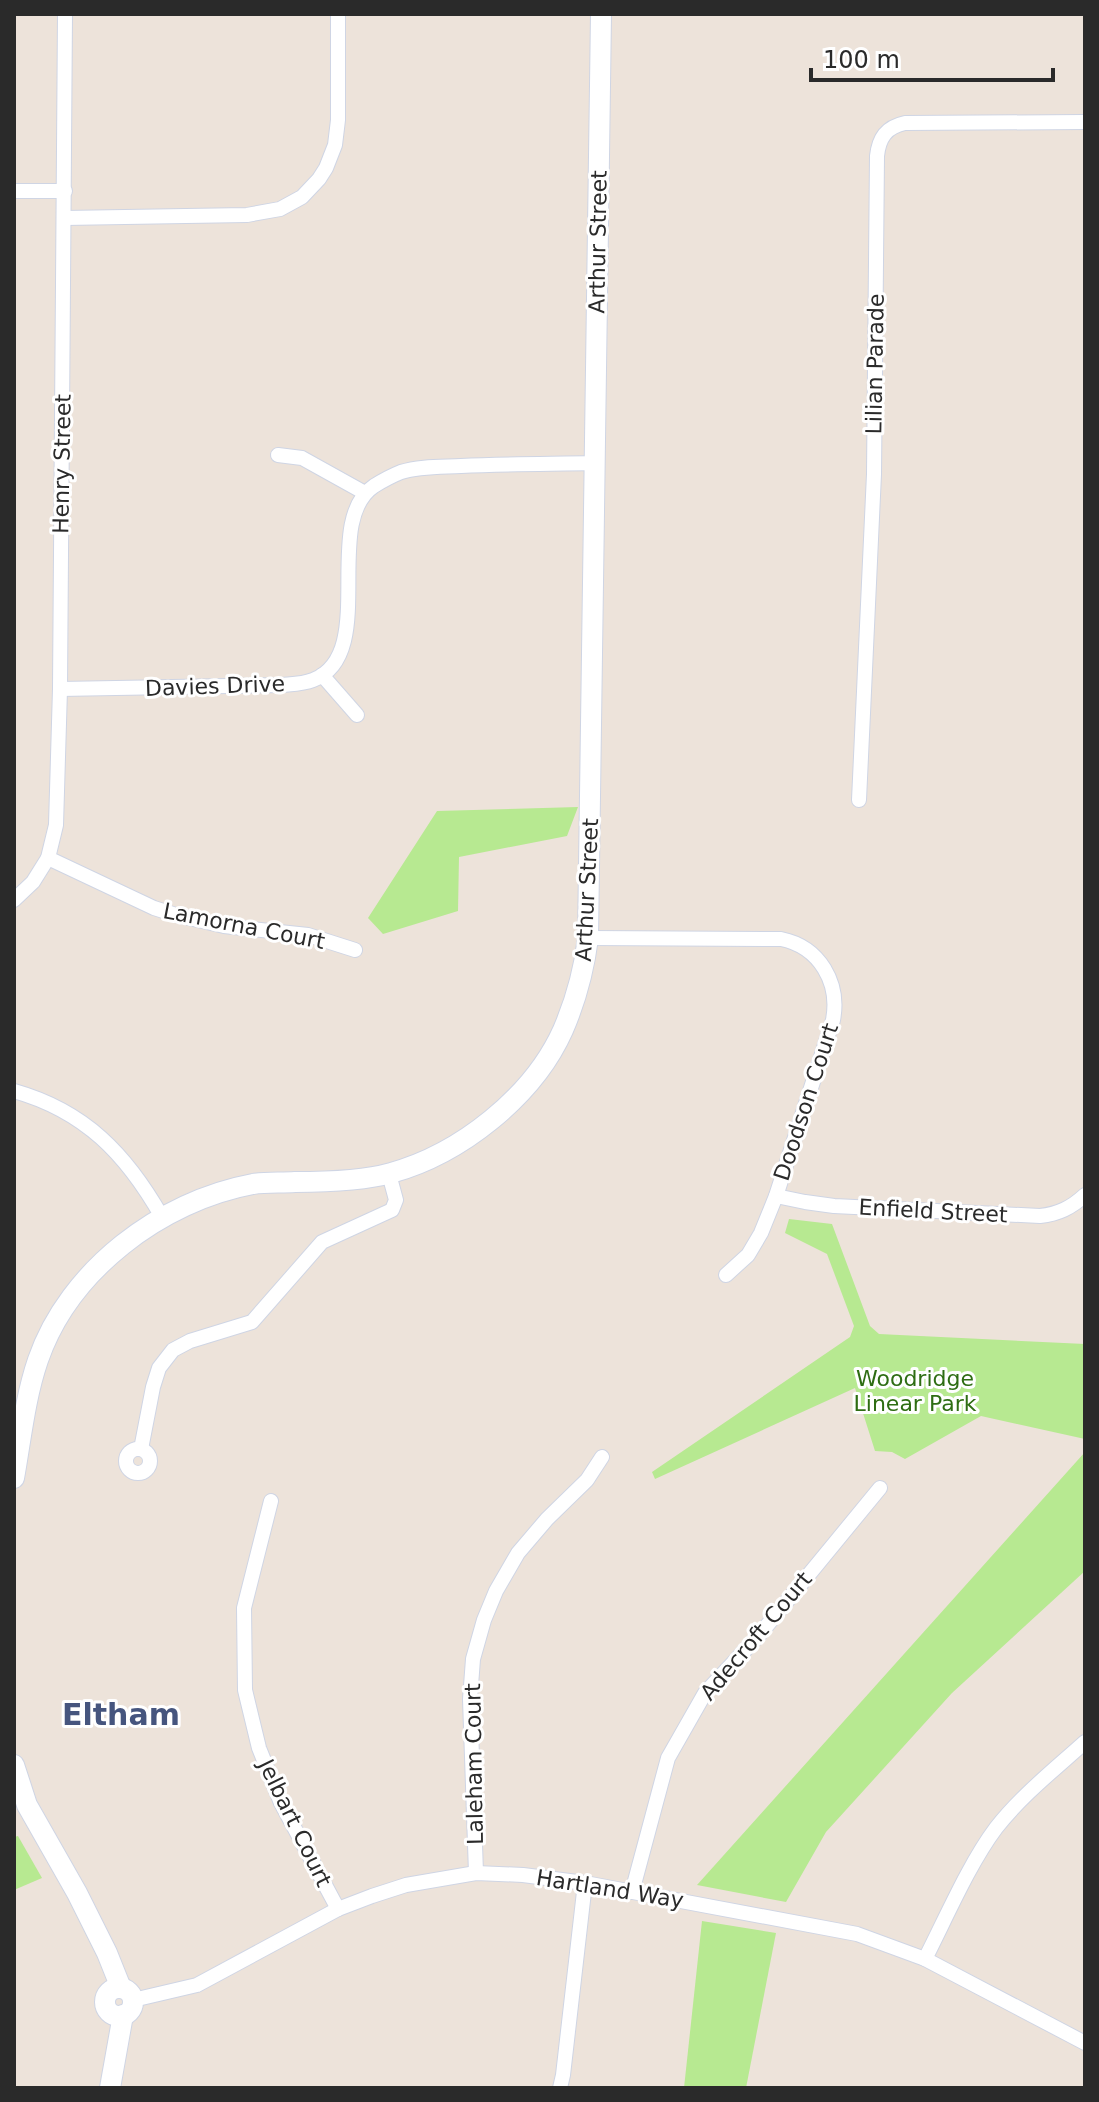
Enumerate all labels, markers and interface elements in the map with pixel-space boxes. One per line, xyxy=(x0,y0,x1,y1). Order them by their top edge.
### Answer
scale bar xyxy=(811,32,1053,82)
text: 100 m xyxy=(823,46,900,74)
street label: Arthur Street xyxy=(584,170,612,314)
street label: Lilian Parade xyxy=(861,293,889,435)
street label: Henry Street xyxy=(48,393,76,534)
street label: Davies Drive xyxy=(145,671,285,701)
street label: Arthur Street xyxy=(571,817,603,962)
street label: Lamorna Court xyxy=(161,898,327,954)
street label: Doodson Court xyxy=(769,1020,843,1184)
street label: Enfield Street xyxy=(858,1195,1009,1227)
park label: Woodridge Linear Park xyxy=(854,1366,977,1416)
street label: Adecroft Court xyxy=(695,1567,817,1705)
street label: Laleham Court xyxy=(460,1683,488,1845)
district label: Eltham xyxy=(62,1697,180,1732)
street label: Jelbart Court xyxy=(252,1753,337,1891)
street label: Hartland Way xyxy=(534,1865,686,1913)

